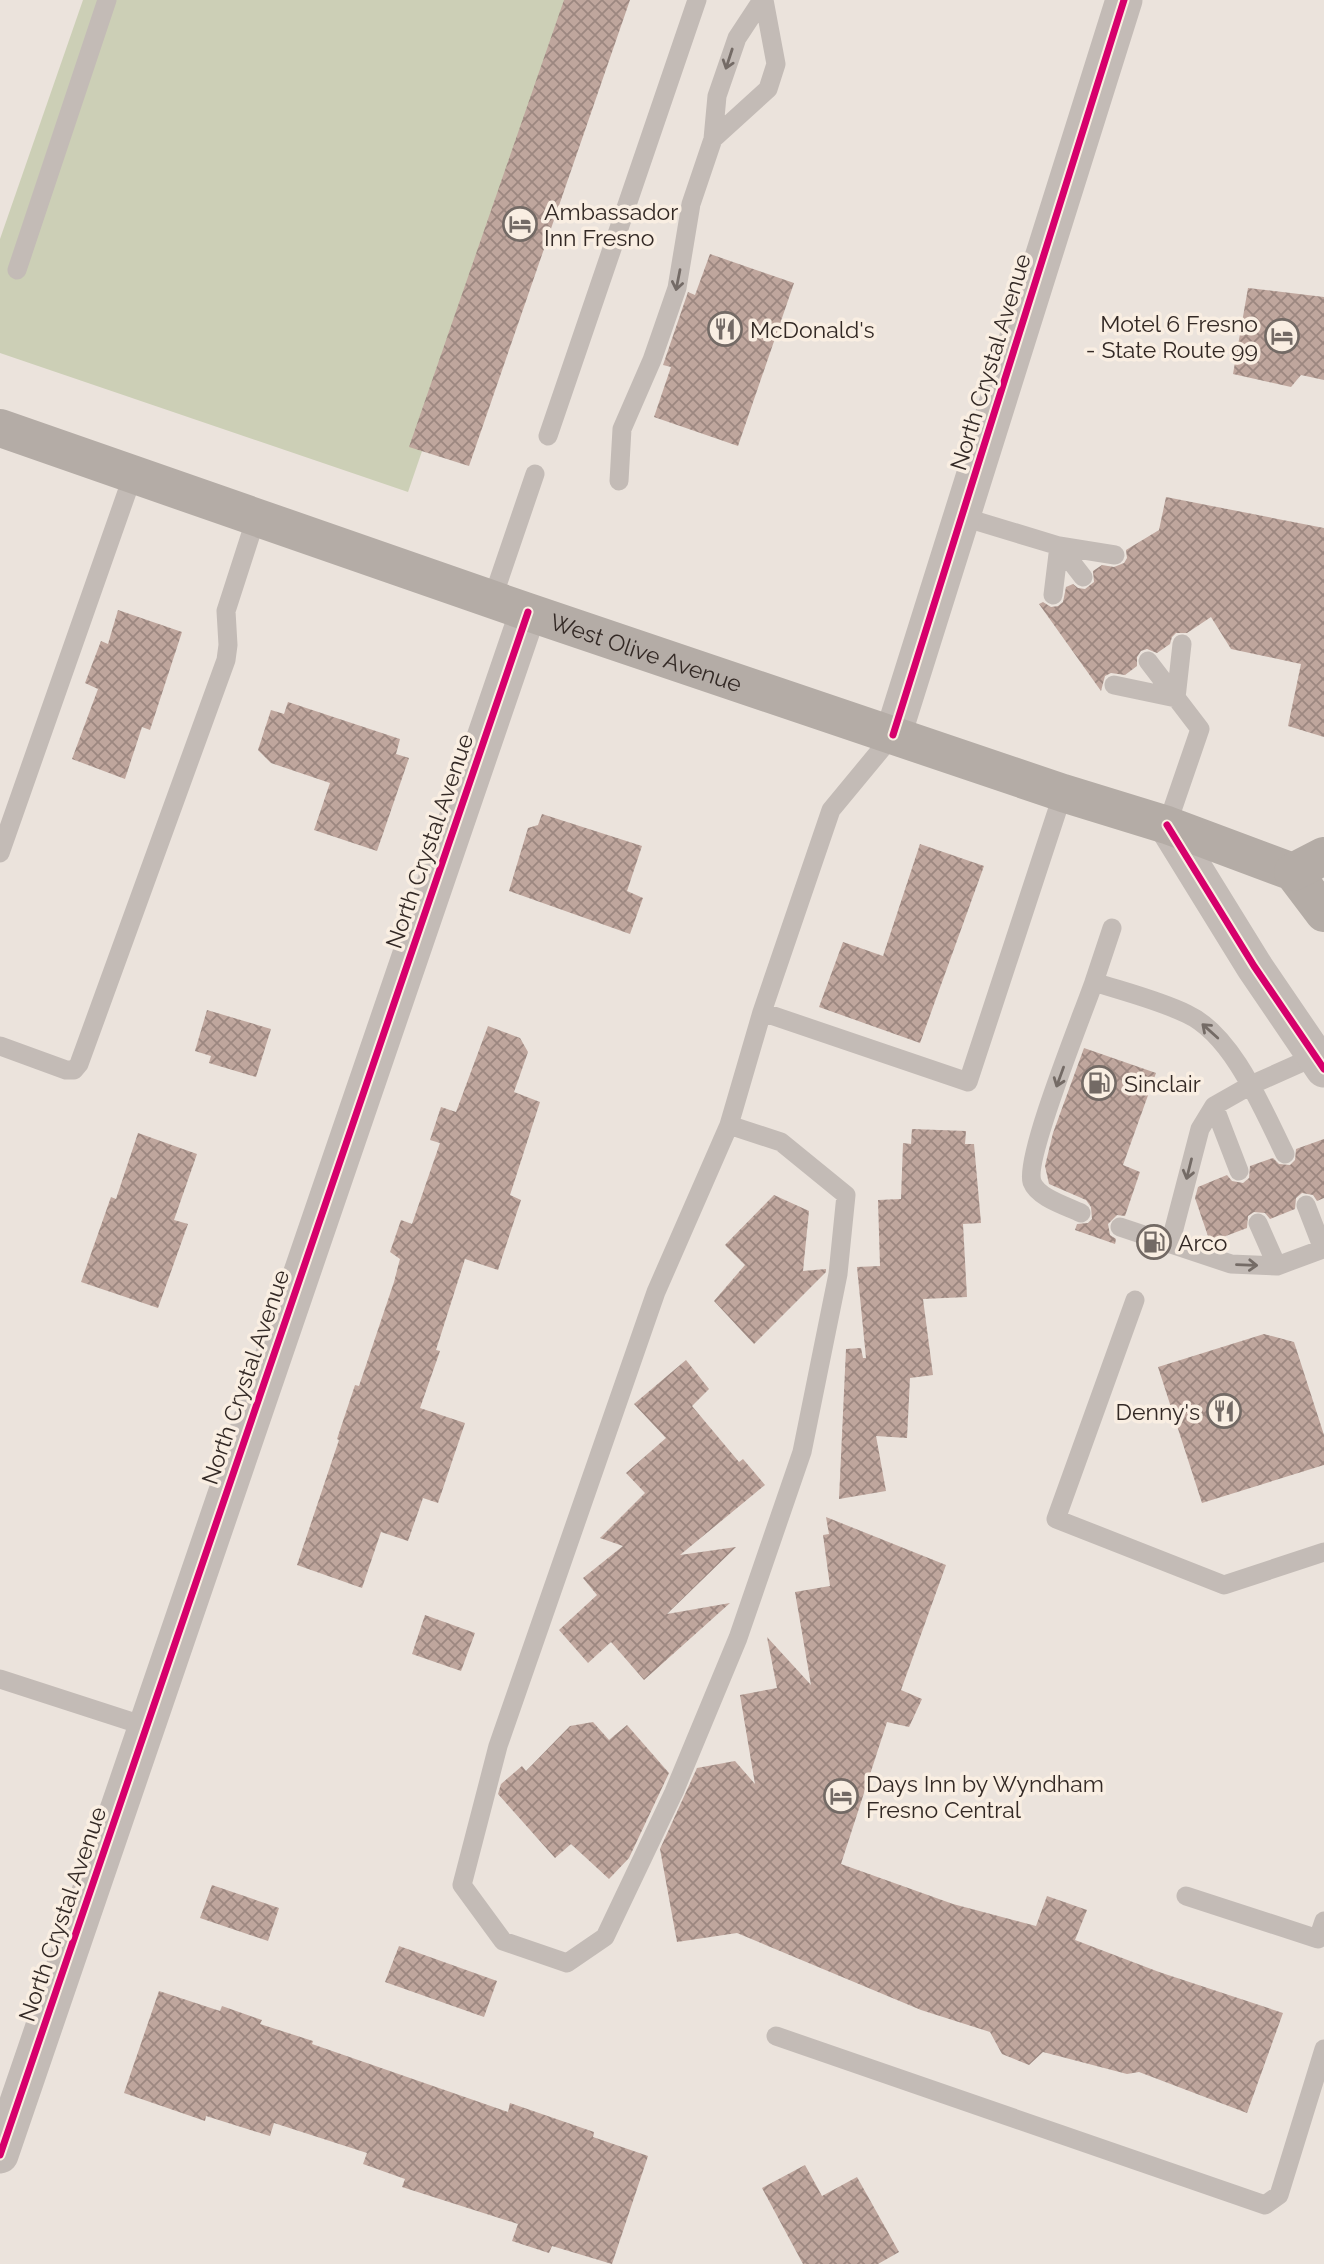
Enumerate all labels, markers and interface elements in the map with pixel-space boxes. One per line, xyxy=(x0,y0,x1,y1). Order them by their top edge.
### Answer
one-way arrow xyxy=(722,48,735,70)
place label: Ambassador Inn Fresno xyxy=(544,198,678,251)
hotel icon: Ambassador Inn Fresno xyxy=(501,205,539,243)
street label: North Crystal Avenue xyxy=(944,250,1036,474)
one-way arrow xyxy=(671,268,684,291)
restaurant icon: McDonald's xyxy=(706,310,744,348)
place label: Motel 6 Fresno - State Route 99 xyxy=(1086,310,1258,363)
place label: McDonald's xyxy=(750,316,875,343)
hotel icon: Motel 6 Fresno - State Route 99 xyxy=(1263,317,1301,355)
street label: West Olive Avenue xyxy=(547,607,746,697)
street label: North Crystal Avenue xyxy=(380,730,478,952)
one-way arrow xyxy=(1201,1023,1219,1039)
fuel station icon: Sinclair xyxy=(1080,1064,1118,1102)
one-way arrow xyxy=(1053,1065,1066,1087)
place label: Sinclair xyxy=(1124,1070,1201,1097)
one-way arrow xyxy=(1182,1158,1195,1180)
fuel station icon: Arco xyxy=(1135,1223,1173,1261)
place label: Arco xyxy=(1178,1229,1227,1256)
one-way arrow xyxy=(1235,1258,1258,1272)
street label: North Crystal Avenue xyxy=(196,1266,294,1488)
restaurant icon: Denny's xyxy=(1205,1392,1243,1430)
place label: Denny's xyxy=(1116,1398,1200,1425)
place label: Days Inn by Wyndham Fresno Central xyxy=(866,1770,1104,1823)
hotel icon: Days Inn by Wyndham Fresno Central xyxy=(822,1777,860,1815)
street label: North Crystal Avenue xyxy=(13,1803,111,2025)

